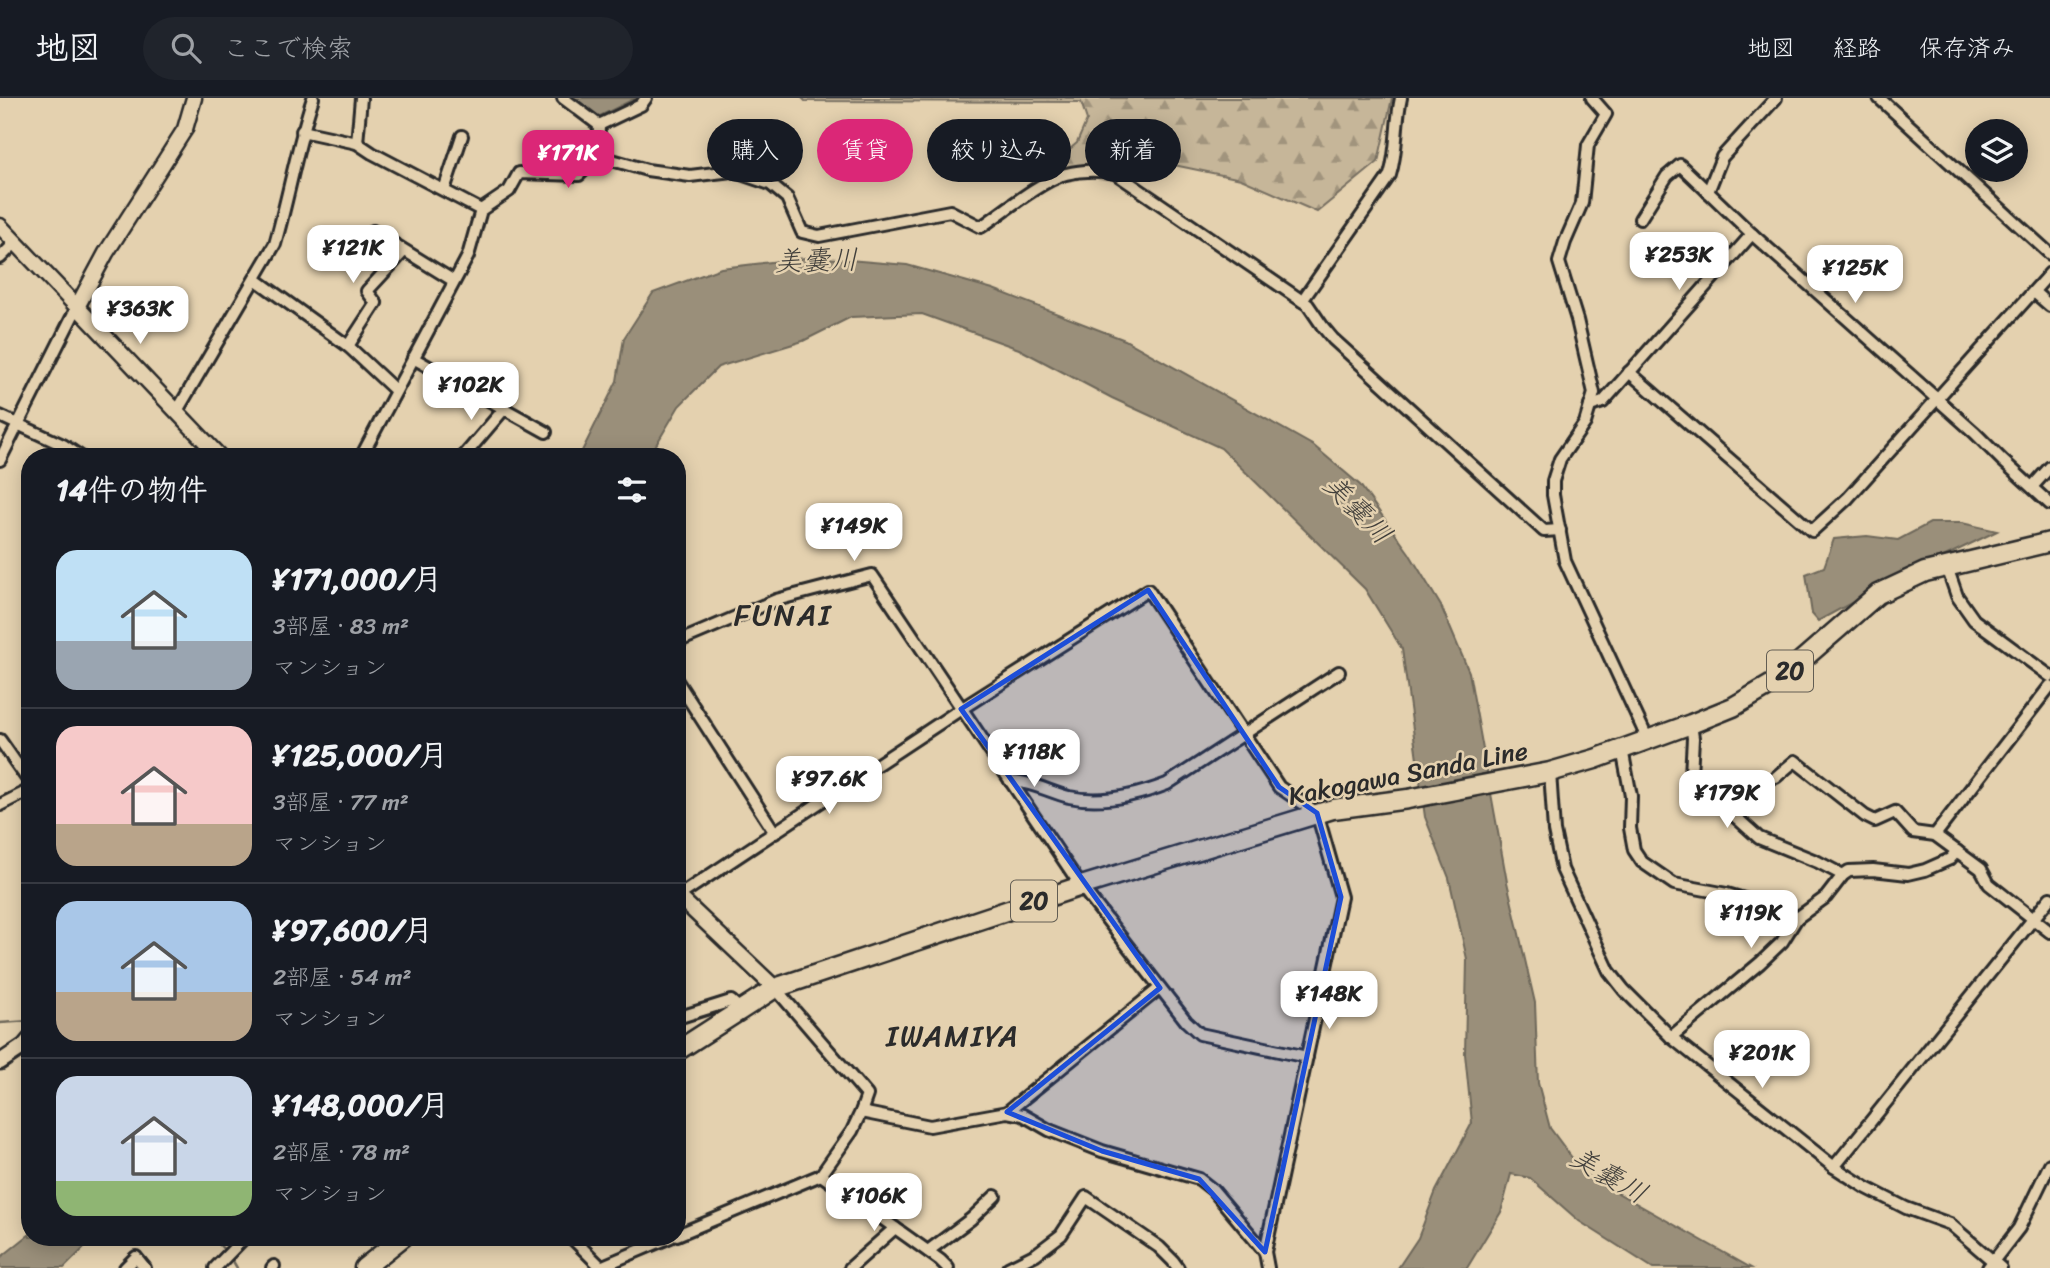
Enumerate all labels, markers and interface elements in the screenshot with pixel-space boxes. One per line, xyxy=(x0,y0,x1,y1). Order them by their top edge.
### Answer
search box xyxy=(143,17,633,80)
text: 地図 xyxy=(35,19,101,77)
text: ここで検索 xyxy=(223,25,353,71)
text: 地図 xyxy=(1747,27,1795,69)
text: 経路 xyxy=(1833,27,1881,69)
text: 保存済み xyxy=(1919,27,2015,69)
icon: search xyxy=(167,29,205,67)
chip: 購入 xyxy=(707,119,803,182)
chip: 賃貸 xyxy=(817,119,913,182)
chip: 絞り込み xyxy=(927,119,1071,182)
chip: 新着 xyxy=(1085,119,1181,182)
map controls xyxy=(1965,119,2028,182)
button: layers xyxy=(1965,119,2028,182)
pin: ¥171K xyxy=(519,130,617,190)
text: ¥171K xyxy=(538,132,598,173)
pin: ¥121K xyxy=(304,226,402,285)
text: ¥121K xyxy=(323,227,383,268)
pin: ¥253K xyxy=(1630,232,1728,292)
text: ¥253K xyxy=(1646,234,1712,275)
water label: 美嚢川 xyxy=(774,235,858,285)
pin: ¥125K xyxy=(1806,246,1904,305)
text: ¥125K xyxy=(1823,247,1887,288)
pin: ¥363K xyxy=(91,286,189,346)
text: ¥363K xyxy=(107,288,173,329)
pin: ¥102K xyxy=(422,362,520,422)
text: ¥102K xyxy=(439,364,503,405)
water label: 美嚢川 xyxy=(1311,462,1405,556)
text: 14件の物件 xyxy=(56,463,208,517)
icon: filters xyxy=(613,471,651,509)
pin: ¥149K xyxy=(805,504,903,563)
text: ¥149K xyxy=(821,505,887,546)
text: ¥171,000/月 xyxy=(273,552,442,606)
icon: home xyxy=(112,578,196,662)
district label: FUNAI xyxy=(734,588,832,642)
text: 3部屋 · 83 m² xyxy=(273,606,409,647)
text: マンション xyxy=(273,647,387,688)
road number: 20 xyxy=(1767,650,1813,692)
street label: Kakogawa Sanda Line xyxy=(1284,727,1532,819)
text: ¥125,000/月 xyxy=(273,728,448,782)
pin: ¥118K xyxy=(985,730,1083,789)
text: ¥118K xyxy=(1004,731,1064,772)
icon: home xyxy=(112,754,196,838)
pin: ¥97.6K xyxy=(772,756,886,816)
text: ¥97.6K xyxy=(792,758,866,799)
pin: ¥179K xyxy=(1678,770,1776,830)
text: ¥179K xyxy=(1695,772,1759,813)
text: 3部屋 · 77 m² xyxy=(273,782,409,823)
text: マンション xyxy=(273,823,387,864)
road number: 20 xyxy=(1011,880,1057,922)
pin: ¥119K xyxy=(1702,890,1800,950)
text: ¥119K xyxy=(1721,892,1781,933)
text: ¥97,600/月 xyxy=(273,903,433,957)
icon: home xyxy=(112,929,196,1013)
text: 2部屋 · 54 m² xyxy=(273,957,412,998)
pin: ¥148K xyxy=(1280,972,1378,1031)
text: ¥148K xyxy=(1297,973,1361,1014)
text: マンション xyxy=(273,998,387,1039)
district label: IWAMIYA xyxy=(885,1009,1020,1063)
pin: ¥201K xyxy=(1713,1030,1811,1090)
text: ¥201K xyxy=(1730,1032,1794,1073)
text: ¥148,000/月 xyxy=(273,1078,449,1132)
icon: home xyxy=(112,1104,196,1188)
text: 2部屋 · 78 m² xyxy=(273,1132,410,1173)
water label: 美嚢川 xyxy=(1560,1133,1658,1217)
text: マンション xyxy=(273,1173,387,1214)
pin: ¥106K xyxy=(825,1174,923,1233)
text: ¥106K xyxy=(842,1175,906,1216)

